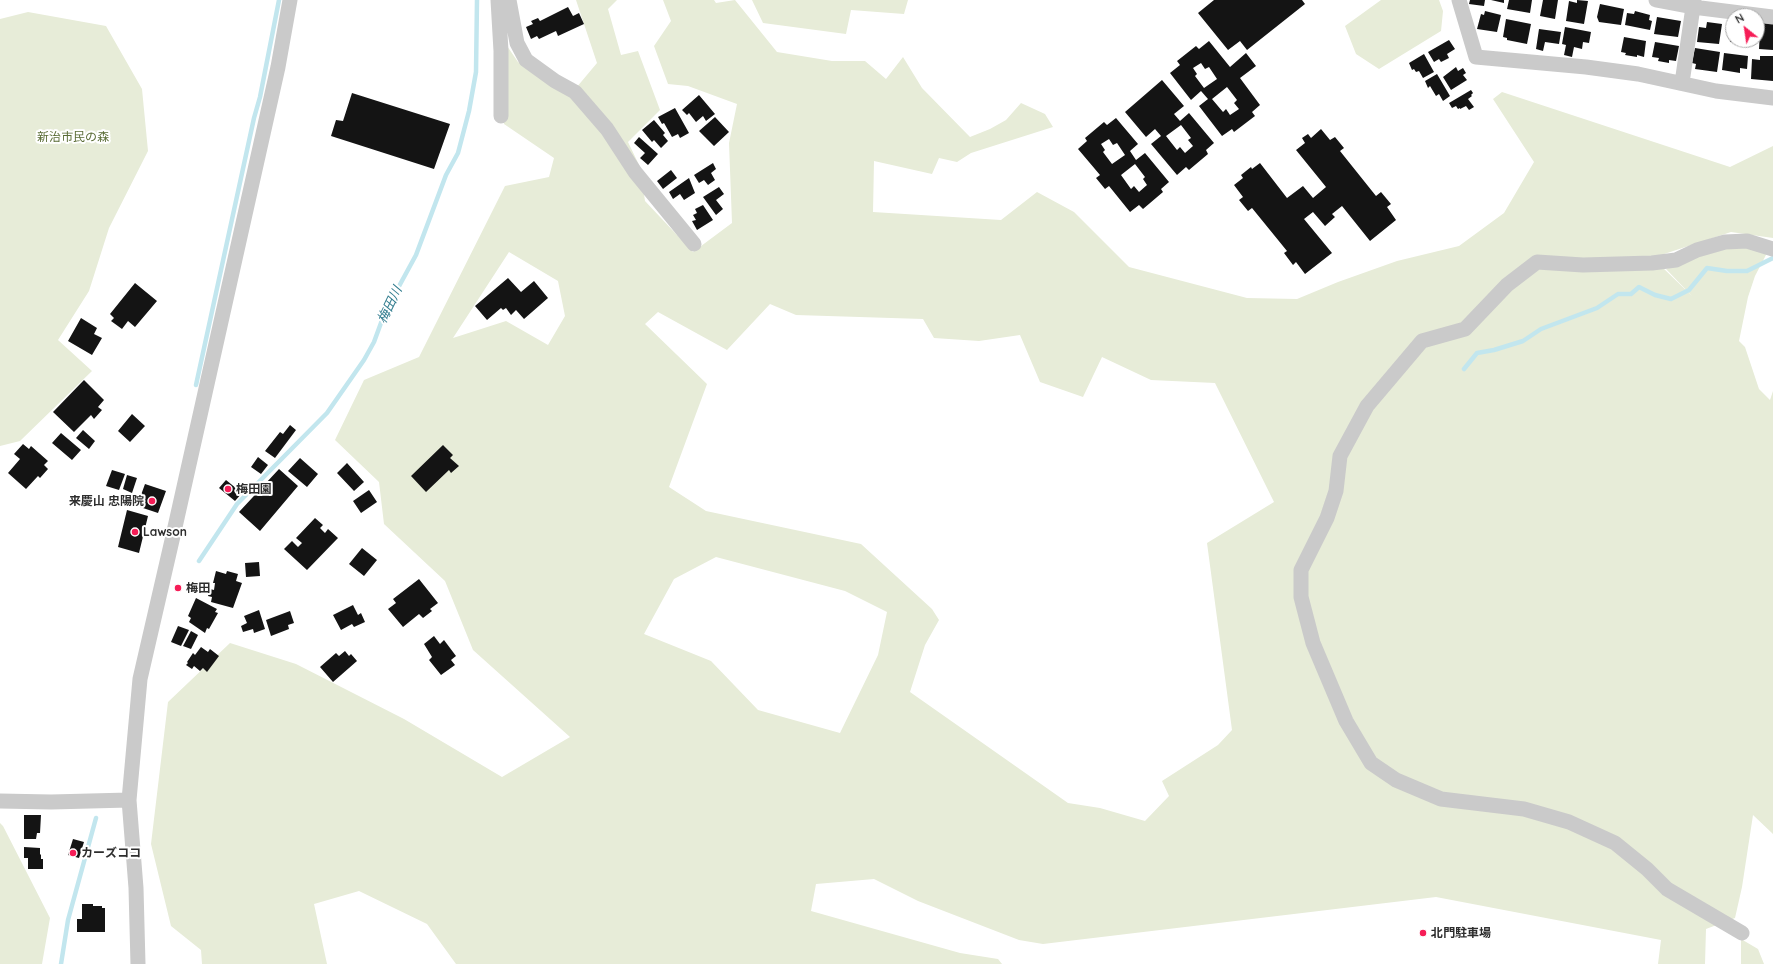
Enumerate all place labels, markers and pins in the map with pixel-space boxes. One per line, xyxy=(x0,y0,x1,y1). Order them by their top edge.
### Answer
place label: 梅田園 xyxy=(236,482,272,496)
marker: 梅田園 xyxy=(223,484,233,494)
place label: 来慶山 忠陽院 xyxy=(69,494,144,508)
marker: 来慶山 忠陽院 xyxy=(147,496,157,506)
place label: Lawson xyxy=(143,525,187,539)
marker: Lawson xyxy=(130,527,140,537)
place label: 梅田 xyxy=(186,581,210,595)
marker: 梅田 xyxy=(173,583,183,593)
place label: カーズココ xyxy=(81,846,141,860)
marker: カーズココ xyxy=(68,848,78,858)
place label: 北門駐車場 xyxy=(1431,926,1491,940)
marker: 北門駐車場 xyxy=(1418,928,1428,938)

